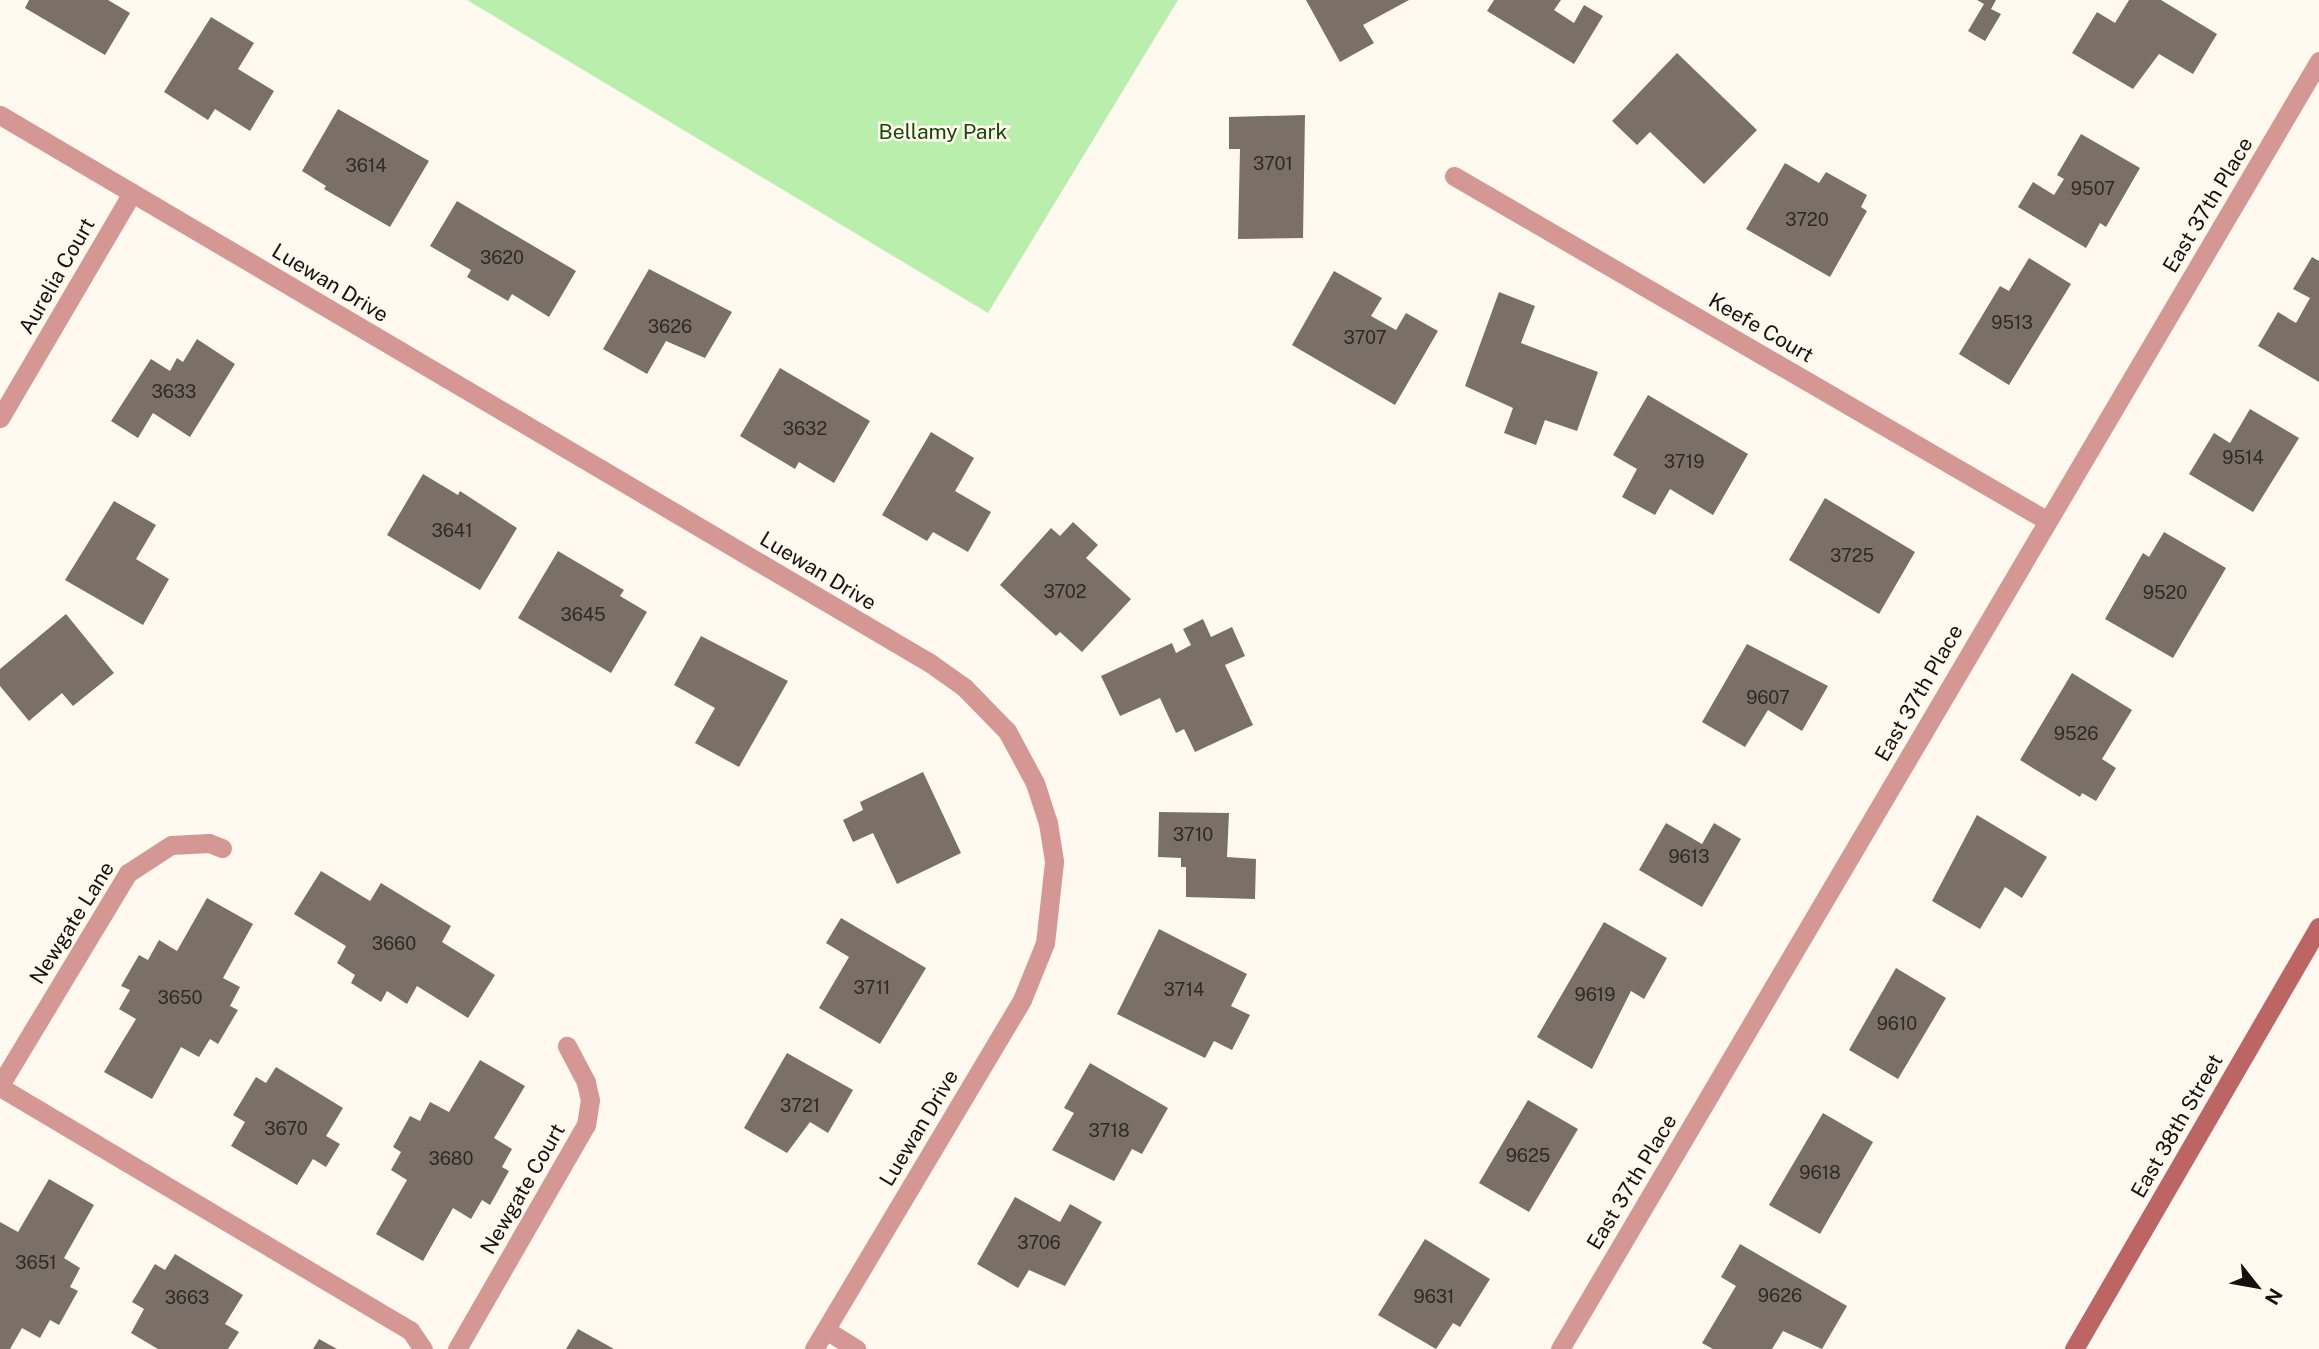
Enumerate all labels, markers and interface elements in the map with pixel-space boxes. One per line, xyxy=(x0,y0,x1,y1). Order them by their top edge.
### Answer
park label: Bellamy Park xyxy=(879,119,1007,145)
street label: East 37th Place xyxy=(2158,133,2258,277)
house number: 3701 xyxy=(1253,153,1293,175)
house number: 3614 xyxy=(345,155,387,177)
house number: 9507 xyxy=(2071,178,2115,200)
house number: 3720 xyxy=(1785,209,1829,231)
street label: Aurelia Court xyxy=(14,213,100,339)
street label: Luewan Drive xyxy=(267,238,393,328)
house number: 3620 xyxy=(480,247,524,269)
street label: Keefe Court xyxy=(1704,288,1818,368)
house number: 9513 xyxy=(1991,312,2033,334)
house number: 3626 xyxy=(648,316,692,338)
house number: 3707 xyxy=(1344,327,1386,349)
house number: 3633 xyxy=(152,381,196,403)
house number: 3632 xyxy=(783,418,827,440)
house number: 9514 xyxy=(2222,447,2264,469)
house number: 3719 xyxy=(1664,451,1704,473)
house number: 3641 xyxy=(431,520,473,542)
street label: Luewan Drive xyxy=(755,526,881,616)
house number: 3725 xyxy=(1830,545,1874,567)
house number: 3702 xyxy=(1043,581,1087,603)
house number: 9520 xyxy=(2143,582,2187,604)
house number: 3645 xyxy=(560,604,606,626)
street label: East 37th Place xyxy=(1870,620,1968,766)
house number: 9607 xyxy=(1746,687,1790,709)
house number: 9526 xyxy=(2054,723,2098,745)
house number: 3710 xyxy=(1173,824,1213,846)
house number: 9613 xyxy=(1669,846,1709,868)
street label: Newgate Lane xyxy=(24,857,120,989)
house number: 3660 xyxy=(372,933,416,955)
house number: 3711 xyxy=(854,977,890,999)
house number: 3714 xyxy=(1164,979,1204,1001)
house number: 9619 xyxy=(1575,984,1615,1006)
house number: 3650 xyxy=(158,987,202,1009)
house number: 9610 xyxy=(1877,1013,1917,1035)
street label: East 38th Street xyxy=(2126,1050,2228,1202)
street label: Luewan Drive xyxy=(874,1065,964,1191)
house number: 3721 xyxy=(780,1095,820,1117)
street label: East 37th Place xyxy=(1582,1110,1682,1254)
house number: 3670 xyxy=(264,1118,308,1140)
street label: Newgate Court xyxy=(475,1119,571,1259)
house number: 3718 xyxy=(1088,1120,1130,1142)
house number: 9625 xyxy=(1506,1145,1550,1167)
house number: 3680 xyxy=(429,1148,473,1170)
house number: 9618 xyxy=(1799,1162,1841,1184)
house number: 3706 xyxy=(1017,1232,1061,1254)
north arrow xyxy=(2221,1251,2291,1321)
house number: 3651 xyxy=(15,1252,57,1274)
house number: 9626 xyxy=(1758,1285,1802,1307)
text: N xyxy=(2261,1285,2287,1309)
house number: 9631 xyxy=(1414,1286,1454,1308)
house number: 3663 xyxy=(165,1287,209,1309)

